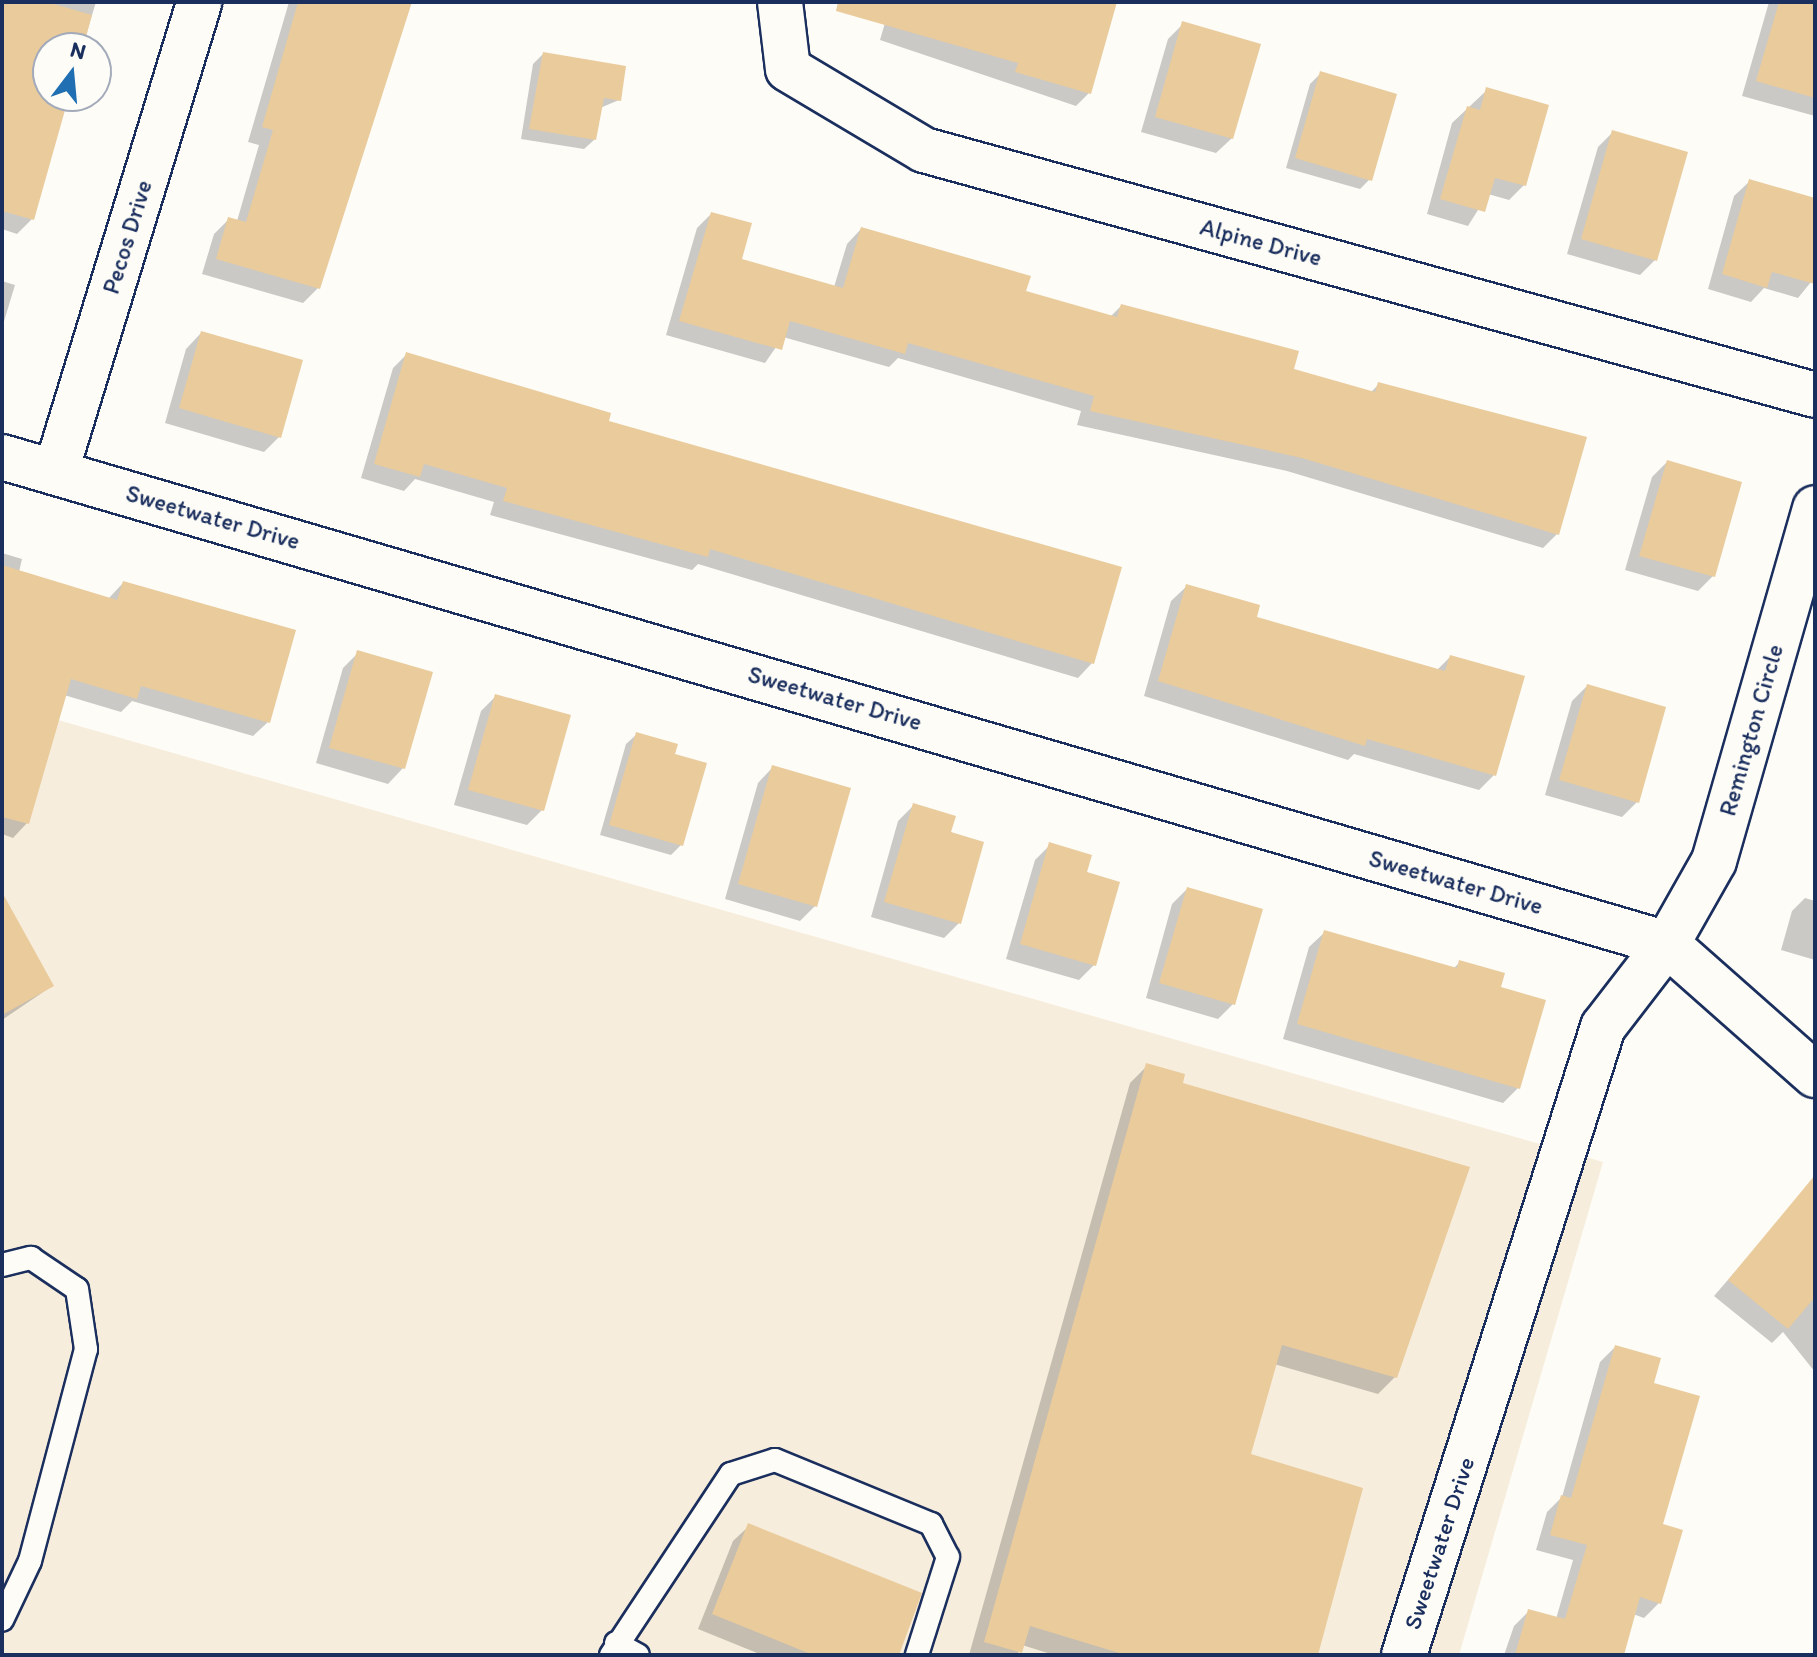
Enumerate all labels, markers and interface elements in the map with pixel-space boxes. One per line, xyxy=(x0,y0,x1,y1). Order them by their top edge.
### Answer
north arrow xyxy=(32,32,112,112)
text: N xyxy=(67,35,89,65)
street label: Pecos Drive xyxy=(96,176,158,298)
street label: Alpine Drive xyxy=(1197,212,1325,272)
street label: Sweetwater Drive xyxy=(123,478,303,556)
street label: Remington Circle xyxy=(1713,641,1789,819)
street label: Sweetwater Drive xyxy=(745,659,925,737)
street label: Sweetwater Drive xyxy=(1366,843,1546,921)
street label: Sweetwater Drive xyxy=(1398,1453,1480,1633)

